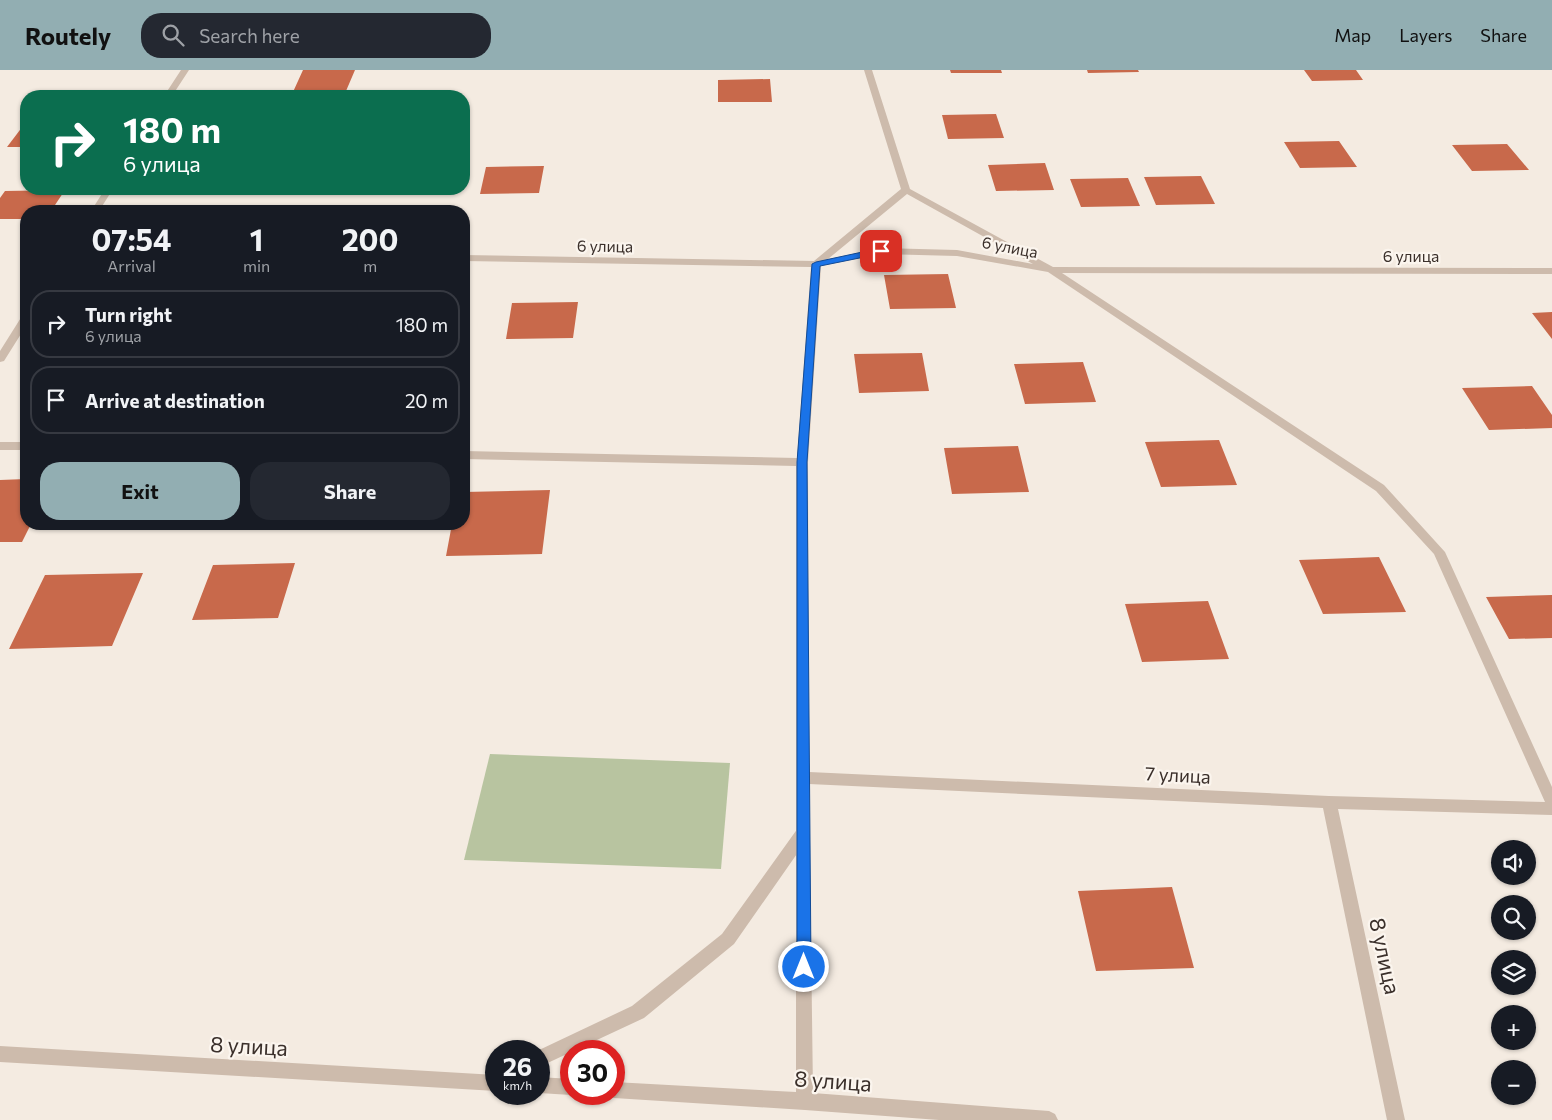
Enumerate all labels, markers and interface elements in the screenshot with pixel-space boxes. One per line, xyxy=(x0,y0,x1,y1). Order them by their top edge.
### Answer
search box xyxy=(141,13,491,58)
text: Routely xyxy=(25,21,111,50)
icon: search xyxy=(159,21,187,49)
text: Search here xyxy=(199,24,300,47)
text: Map xyxy=(1334,24,1371,46)
text: Layers xyxy=(1399,24,1452,46)
text: Share xyxy=(1480,24,1527,46)
text: 180 m xyxy=(123,107,221,150)
icon: right xyxy=(40,110,105,175)
text: 6 улица xyxy=(123,150,201,177)
text: 07:54 xyxy=(92,220,171,257)
text: 1 xyxy=(250,220,263,257)
text: 200 xyxy=(342,220,399,257)
pin xyxy=(860,230,902,272)
street label: 6 улица xyxy=(981,232,1040,261)
street label: 6 улица xyxy=(577,236,633,255)
icon: arrive xyxy=(867,237,895,265)
street label: 6 улица xyxy=(1383,246,1439,265)
text: Arrival xyxy=(107,256,156,275)
text: min xyxy=(243,256,270,275)
text: m xyxy=(363,256,377,275)
text: Turn right xyxy=(85,303,172,326)
icon: right xyxy=(42,310,70,338)
text: 180 m xyxy=(396,313,448,336)
text: 6 улица xyxy=(85,326,142,345)
icon: arrive xyxy=(42,386,70,414)
text: Arrive at destination xyxy=(85,389,265,412)
text: 20 m xyxy=(405,389,448,412)
button: Exit xyxy=(40,462,240,520)
button: Share xyxy=(250,462,450,520)
street label: 7 улица xyxy=(1145,761,1211,788)
map controls xyxy=(1491,840,1536,1105)
button: sound xyxy=(1491,840,1536,885)
button: search xyxy=(1491,895,1536,940)
street label: 8 улица xyxy=(1364,915,1407,997)
position arrow xyxy=(777,940,829,992)
button: layers xyxy=(1491,950,1536,995)
button: + xyxy=(1491,1005,1536,1050)
street label: 8 улица xyxy=(209,1030,289,1061)
speed limit sign: 30 xyxy=(560,1040,625,1105)
text: 26 xyxy=(503,1051,532,1081)
button: − xyxy=(1491,1060,1536,1105)
street label: 8 улица xyxy=(793,1064,873,1097)
text: km/h xyxy=(503,1078,532,1092)

